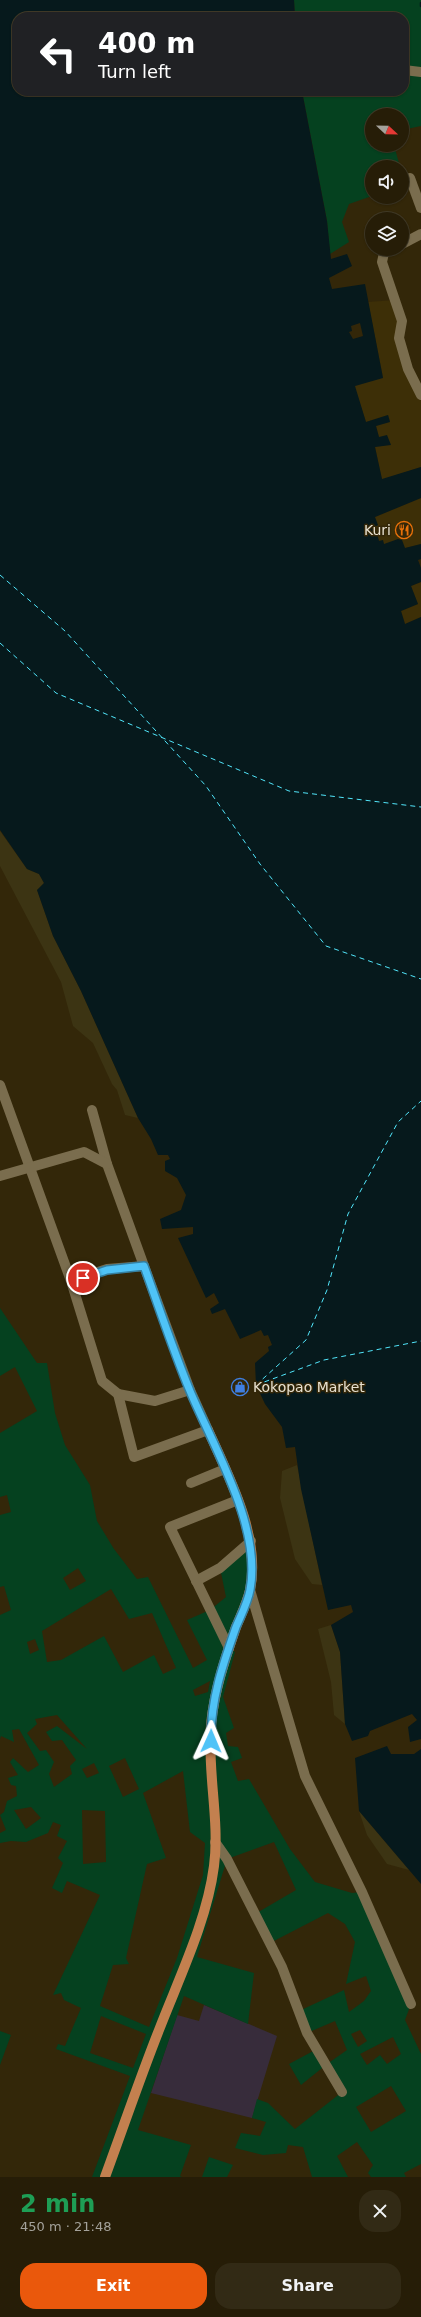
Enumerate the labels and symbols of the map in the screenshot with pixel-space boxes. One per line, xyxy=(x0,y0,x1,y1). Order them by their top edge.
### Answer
north arrow xyxy=(365,108,409,152)
restaurant icon: Kuri xyxy=(394,520,414,540)
place label: Kuri xyxy=(364,522,391,538)
pin xyxy=(66,1261,100,1295)
shop icon: Kokopao Market xyxy=(230,1377,250,1397)
place label: Kokopao Market xyxy=(253,1379,365,1395)
position arrow xyxy=(190,1720,232,1762)

